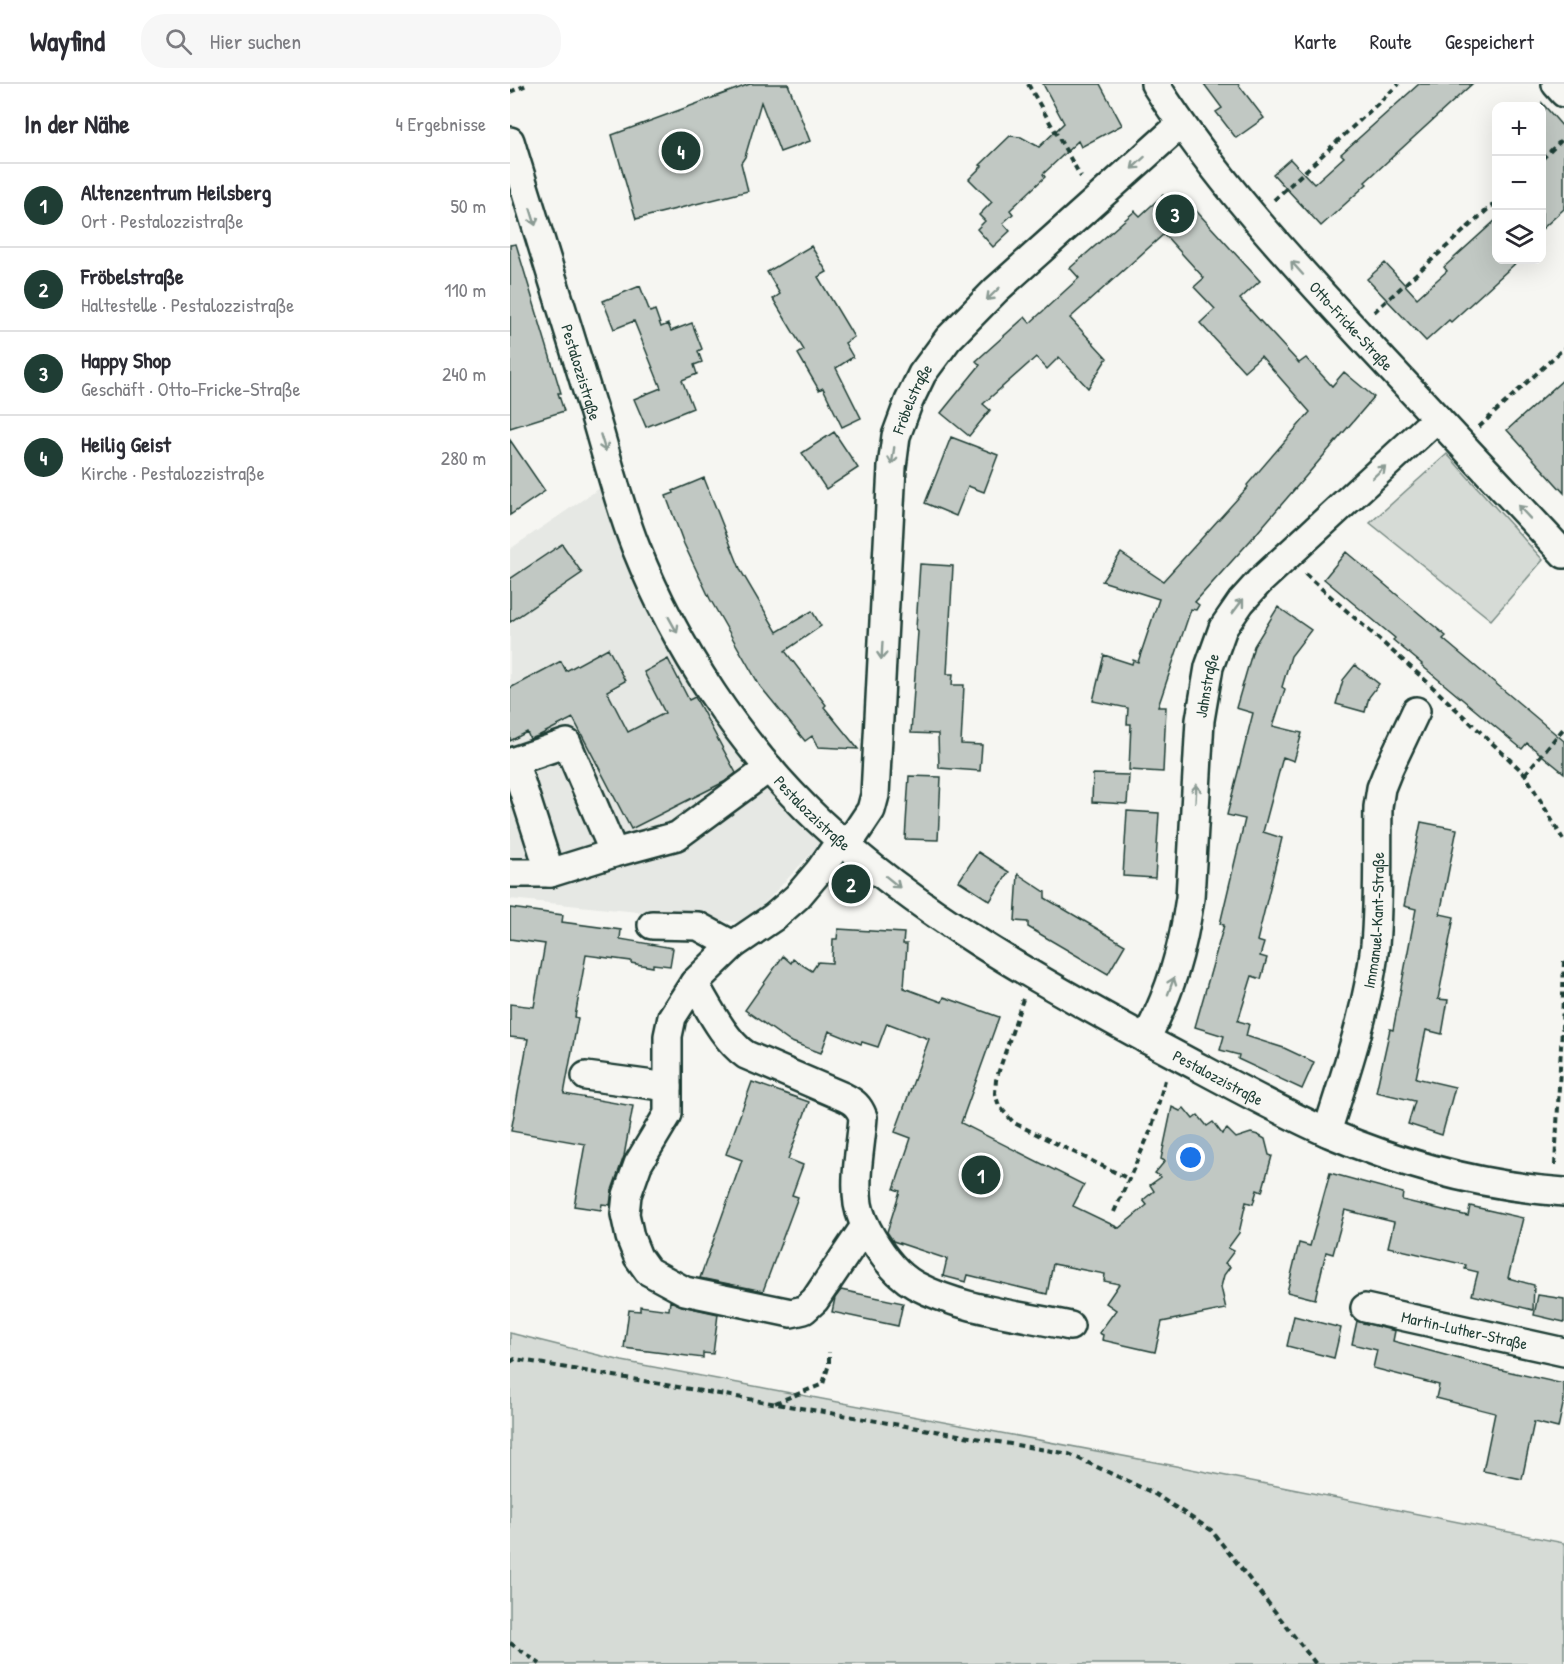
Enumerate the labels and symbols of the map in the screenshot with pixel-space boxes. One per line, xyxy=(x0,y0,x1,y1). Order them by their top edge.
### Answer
pin: 4 xyxy=(662,128,700,174)
one-way arrow xyxy=(1130,156,1145,170)
pin: 3 xyxy=(1156,192,1194,236)
one-way arrow xyxy=(528,207,539,226)
one-way arrow xyxy=(1290,261,1304,276)
street label: Otto-Fricke-Straße xyxy=(1304,276,1399,376)
one-way arrow xyxy=(985,286,1000,301)
street label: Pestalozzistraße xyxy=(556,322,607,423)
street label: Fröbelstraße xyxy=(886,358,938,438)
one-way arrow xyxy=(598,433,609,452)
one-way arrow xyxy=(888,446,899,465)
one-way arrow xyxy=(1371,465,1386,479)
one-way arrow xyxy=(1517,504,1531,519)
one-way arrow xyxy=(1232,599,1245,615)
one-way arrow xyxy=(667,616,679,633)
one-way arrow xyxy=(877,640,888,660)
street label: Jahnstraße xyxy=(1190,649,1224,719)
street label: Pestalozzistraße xyxy=(769,771,856,856)
one-way arrow xyxy=(1191,784,1202,804)
street label: Immanuel-Kant-Straße xyxy=(1357,852,1389,990)
pin: 2 xyxy=(832,862,870,906)
one-way arrow xyxy=(885,876,901,889)
one-way arrow xyxy=(1166,977,1177,996)
street label: Pestalozzistraße xyxy=(1169,1044,1267,1111)
your location xyxy=(1176,1143,1205,1172)
pin: 1 xyxy=(962,1152,1000,1198)
street label: Martin-Luther-Straße xyxy=(1399,1305,1530,1355)

